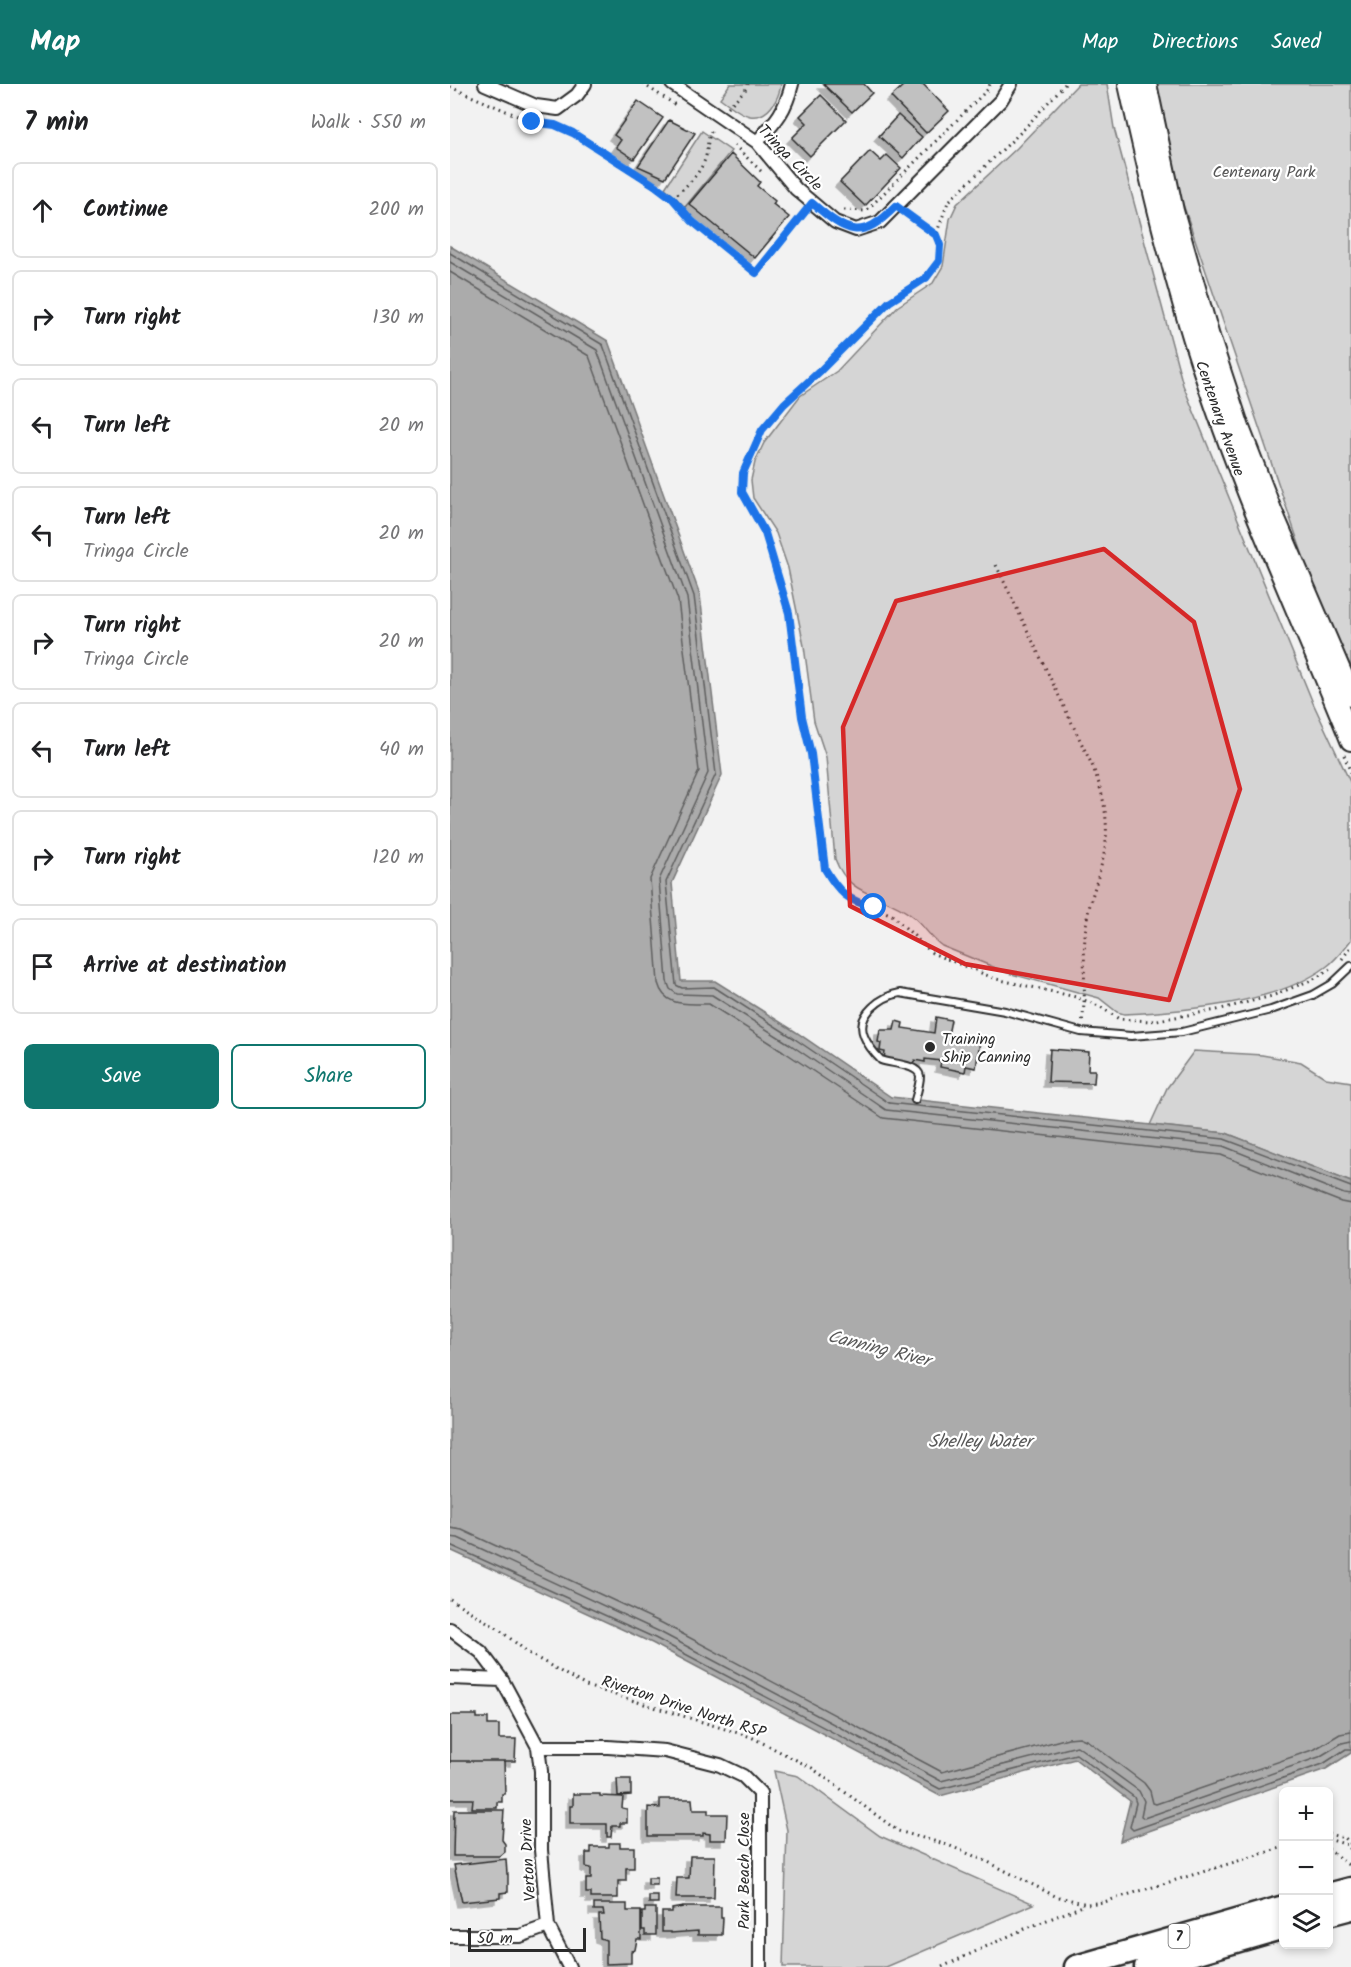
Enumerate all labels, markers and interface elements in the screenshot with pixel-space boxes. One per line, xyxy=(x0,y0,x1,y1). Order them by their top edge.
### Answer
text: Map xyxy=(30,20,81,65)
text: Map xyxy=(1082,26,1118,59)
text: Directions xyxy=(1151,26,1238,59)
text: Saved xyxy=(1271,26,1321,59)
text: 7 min xyxy=(24,102,89,144)
text: Walk · 550 m xyxy=(311,107,426,139)
route end xyxy=(518,108,544,134)
street label: Tringa Circle xyxy=(752,119,828,197)
park label: Centenary Park xyxy=(1213,160,1316,185)
text: Continue xyxy=(83,193,168,228)
icon: ahead xyxy=(26,194,59,227)
text: 200 m xyxy=(368,194,424,226)
text: Turn right xyxy=(83,301,181,336)
icon: right xyxy=(26,302,59,335)
text: 130 m xyxy=(372,302,424,334)
street label: Centenary Avenue xyxy=(1188,357,1251,480)
text: Turn left xyxy=(83,409,170,444)
icon: left xyxy=(26,410,59,443)
text: 20 m xyxy=(378,410,424,442)
text: Turn left xyxy=(83,501,170,536)
icon: left xyxy=(26,518,59,551)
text: 20 m xyxy=(378,518,424,550)
text: Tringa Circle xyxy=(83,536,189,568)
text: Turn right xyxy=(83,609,181,644)
icon: right xyxy=(26,626,59,659)
text: 20 m xyxy=(378,626,424,658)
text: Tringa Circle xyxy=(83,644,189,676)
text: Turn left xyxy=(83,733,170,768)
icon: left xyxy=(26,734,59,767)
text: 40 m xyxy=(379,734,424,766)
text: Turn right xyxy=(83,841,181,876)
icon: right xyxy=(26,842,59,875)
text: 120 m xyxy=(372,842,424,874)
route start xyxy=(860,893,886,919)
text: Arrive at destination xyxy=(83,949,286,984)
icon: arrive xyxy=(26,950,59,983)
place label: Training Ship Canning xyxy=(942,1027,1031,1070)
marker: Training Ship Canning xyxy=(923,1040,937,1054)
button: Save xyxy=(24,1044,219,1109)
button: Share xyxy=(231,1044,426,1109)
water label: Canning River xyxy=(824,1323,937,1377)
water label: Shelley Water xyxy=(928,1428,1036,1457)
street label: Riverton Drive North RSP xyxy=(598,1669,769,1746)
map controls xyxy=(1279,1787,1333,1949)
button: + xyxy=(1279,1787,1333,1841)
street label: Park Beach Close xyxy=(732,1812,757,1930)
street label: Verton Drive xyxy=(514,1818,543,1902)
button: − xyxy=(1279,1841,1333,1895)
button: layers xyxy=(1279,1895,1333,1949)
road number: 7 xyxy=(1168,1924,1190,1948)
scale bar xyxy=(468,1925,586,1952)
text: 50 m xyxy=(477,1926,513,1951)

